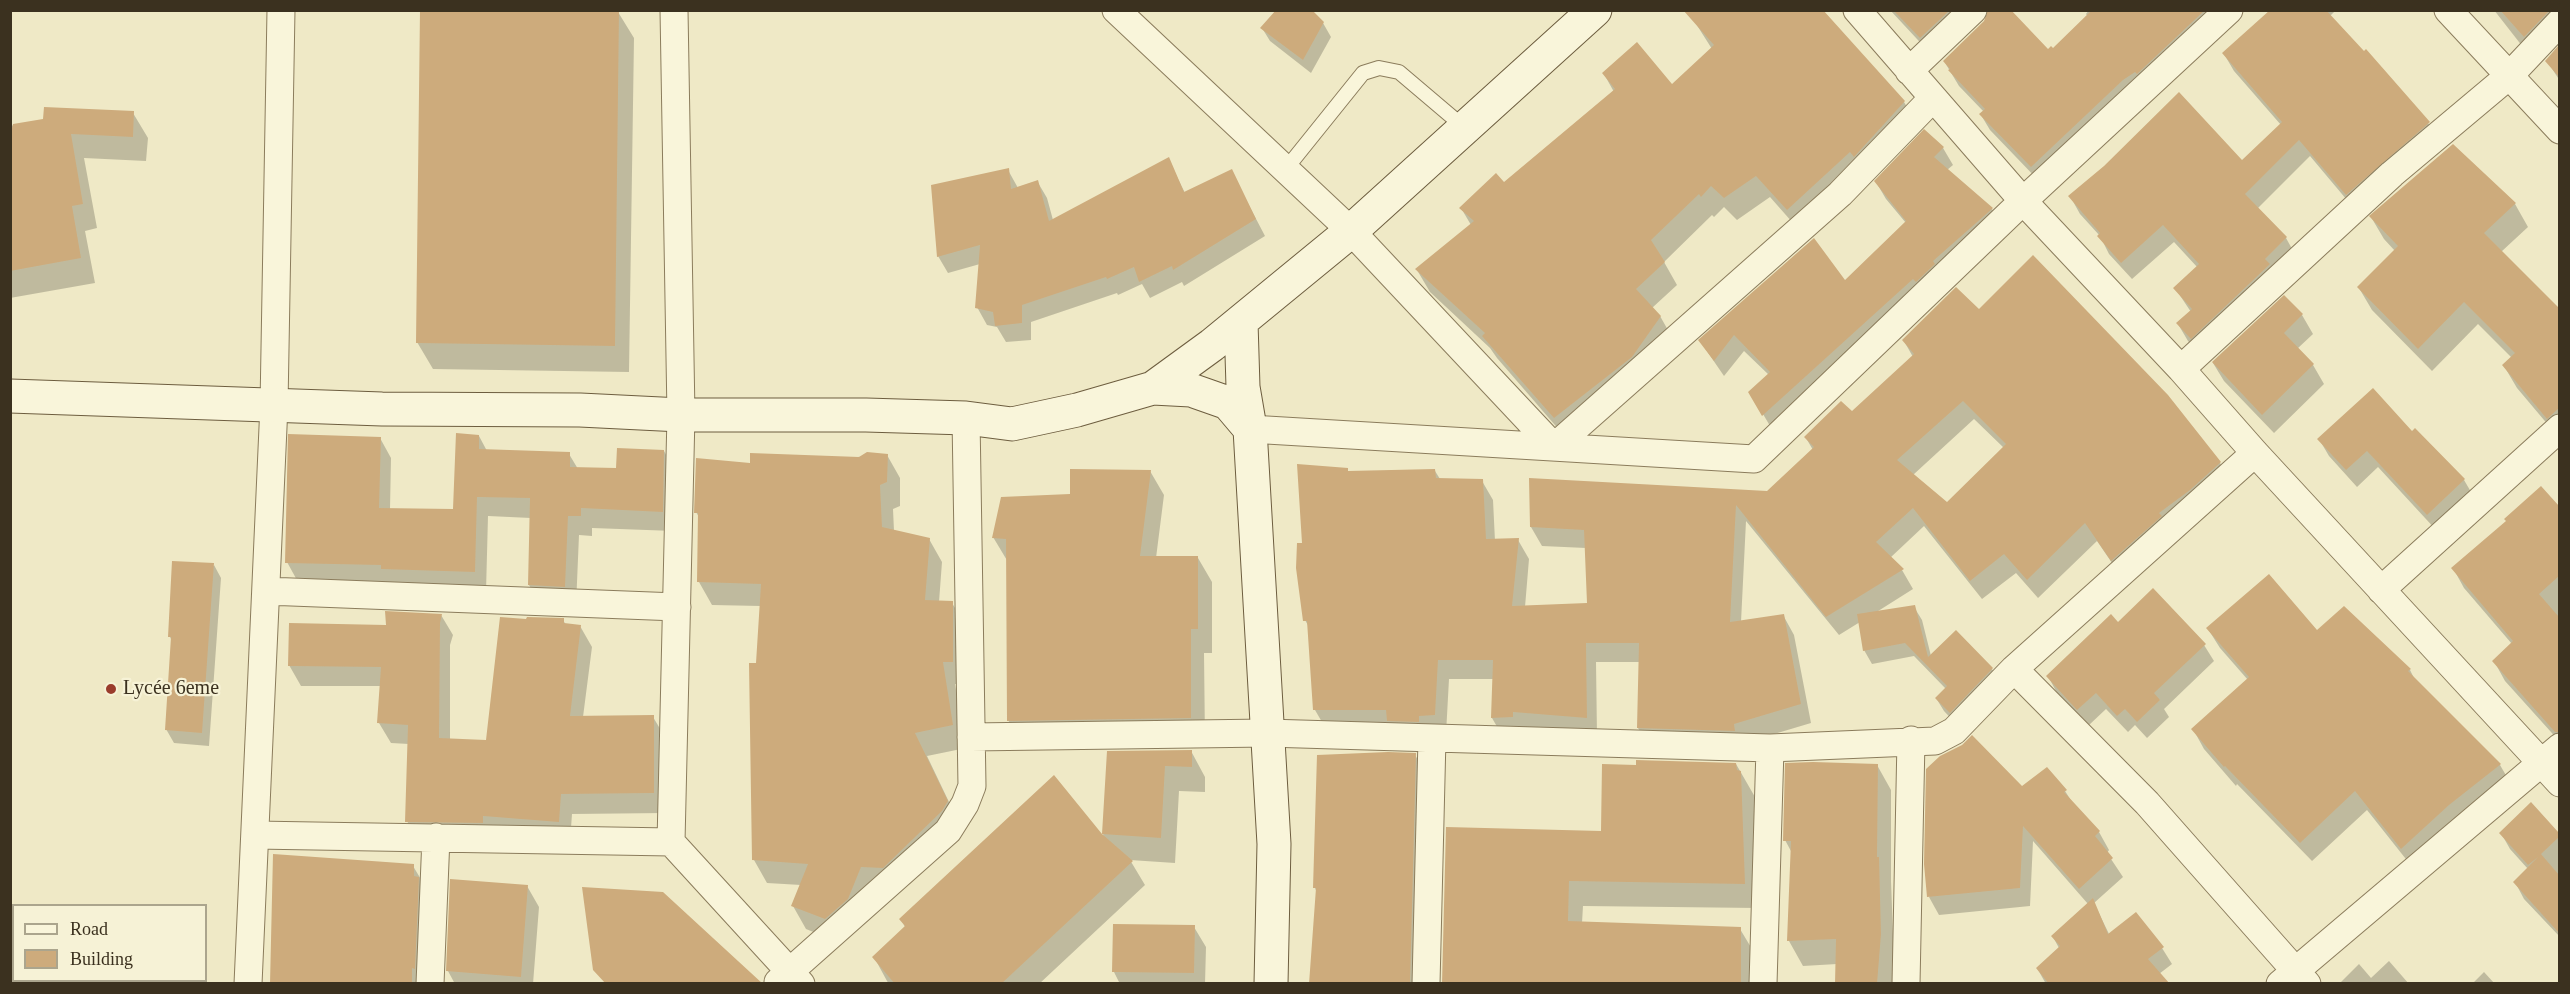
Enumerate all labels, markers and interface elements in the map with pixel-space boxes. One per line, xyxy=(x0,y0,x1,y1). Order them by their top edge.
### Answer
place label: Lycée 6eme xyxy=(123,677,219,701)
marker: Lycée 6eme xyxy=(104,682,118,696)
legend xyxy=(12,904,207,982)
text: Road xyxy=(70,919,108,939)
text: Building xyxy=(70,949,133,969)

